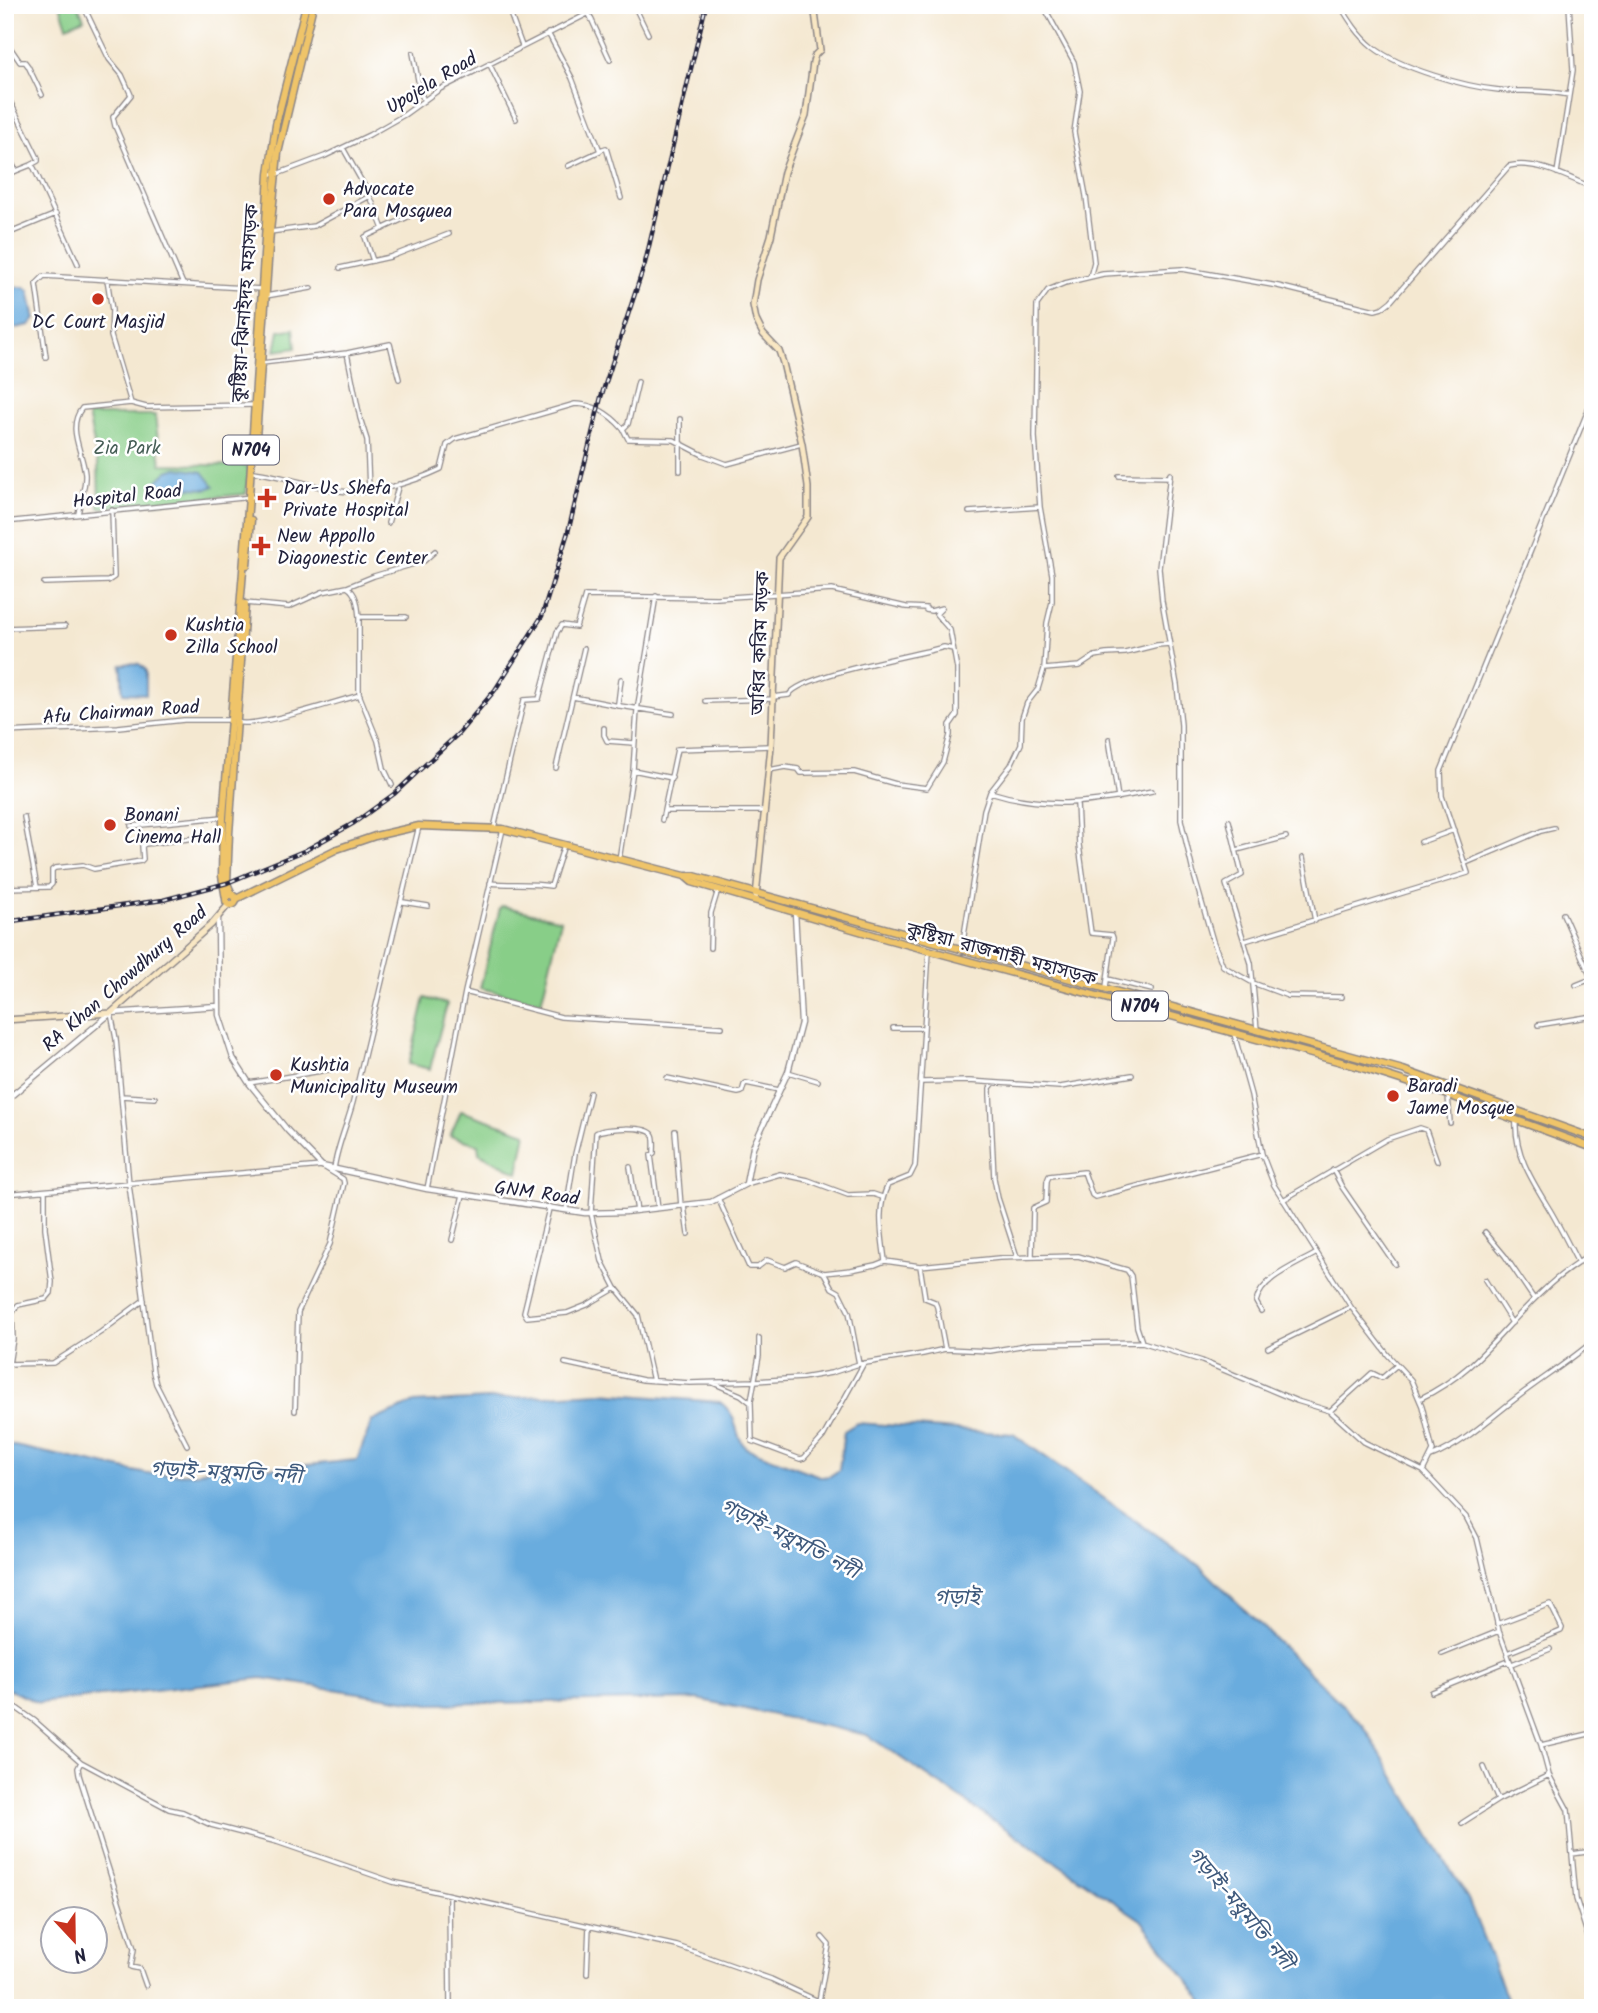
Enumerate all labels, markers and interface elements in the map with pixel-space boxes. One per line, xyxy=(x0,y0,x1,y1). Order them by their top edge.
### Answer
street label: Upojela Road xyxy=(381,44,484,123)
place label: Advocate Para Mosquea xyxy=(343,175,452,227)
marker: Advocate Para Mosquea xyxy=(321,191,337,207)
street label: কুষ্টিয়া-ঝিনাইদহ মহাসড়ক xyxy=(224,202,268,404)
marker: DC Court Masjid xyxy=(90,291,106,307)
place label: DC Court Masjid xyxy=(32,308,165,338)
park label: Zia Park xyxy=(93,434,161,464)
road number: N704 xyxy=(223,436,279,464)
place label: Dar-Us Shefa Private Hospital xyxy=(283,474,409,526)
street label: Hospital Road xyxy=(71,476,184,518)
marker: Dar-Us Shefa Private Hospital xyxy=(257,488,277,508)
place label: New Appollo Diagonestic Center xyxy=(277,522,429,574)
marker: New Appollo Diagonestic Center xyxy=(251,536,271,556)
street label: অধির করিম সড়ক xyxy=(743,570,779,717)
place label: Kushtia Zilla School xyxy=(185,611,278,663)
marker: Kushtia Zilla School xyxy=(163,627,179,643)
street label: Afu Chairman Road xyxy=(42,693,201,733)
place label: Bonani Cinema Hall xyxy=(124,801,222,853)
marker: Bonani Cinema Hall xyxy=(102,817,118,833)
street label: RA Khan Chowdhury Road xyxy=(36,899,215,1060)
street label: কুষ্টিয়া রাজশাহী মহাসড়ক xyxy=(902,915,1101,995)
road number: N704 xyxy=(1112,992,1168,1021)
place label: Kushtia Municipality Museum xyxy=(290,1051,458,1103)
marker: Kushtia Municipality Museum xyxy=(268,1067,284,1083)
place label: Baradi Jame Mosque xyxy=(1407,1072,1515,1124)
marker: Baradi Jame Mosque xyxy=(1385,1088,1401,1104)
street label: GNM Road xyxy=(492,1173,581,1215)
water label: গড়াই-মধুমতি নদী xyxy=(149,1453,307,1494)
water label: গড়াই-মধুমতি নদী xyxy=(714,1490,868,1591)
water label: গড়াই xyxy=(934,1582,983,1615)
water label: গড়াই-মধুমতি নদী xyxy=(1178,1840,1304,1981)
north arrow xyxy=(38,1904,108,1974)
text: N xyxy=(68,1938,91,1970)

